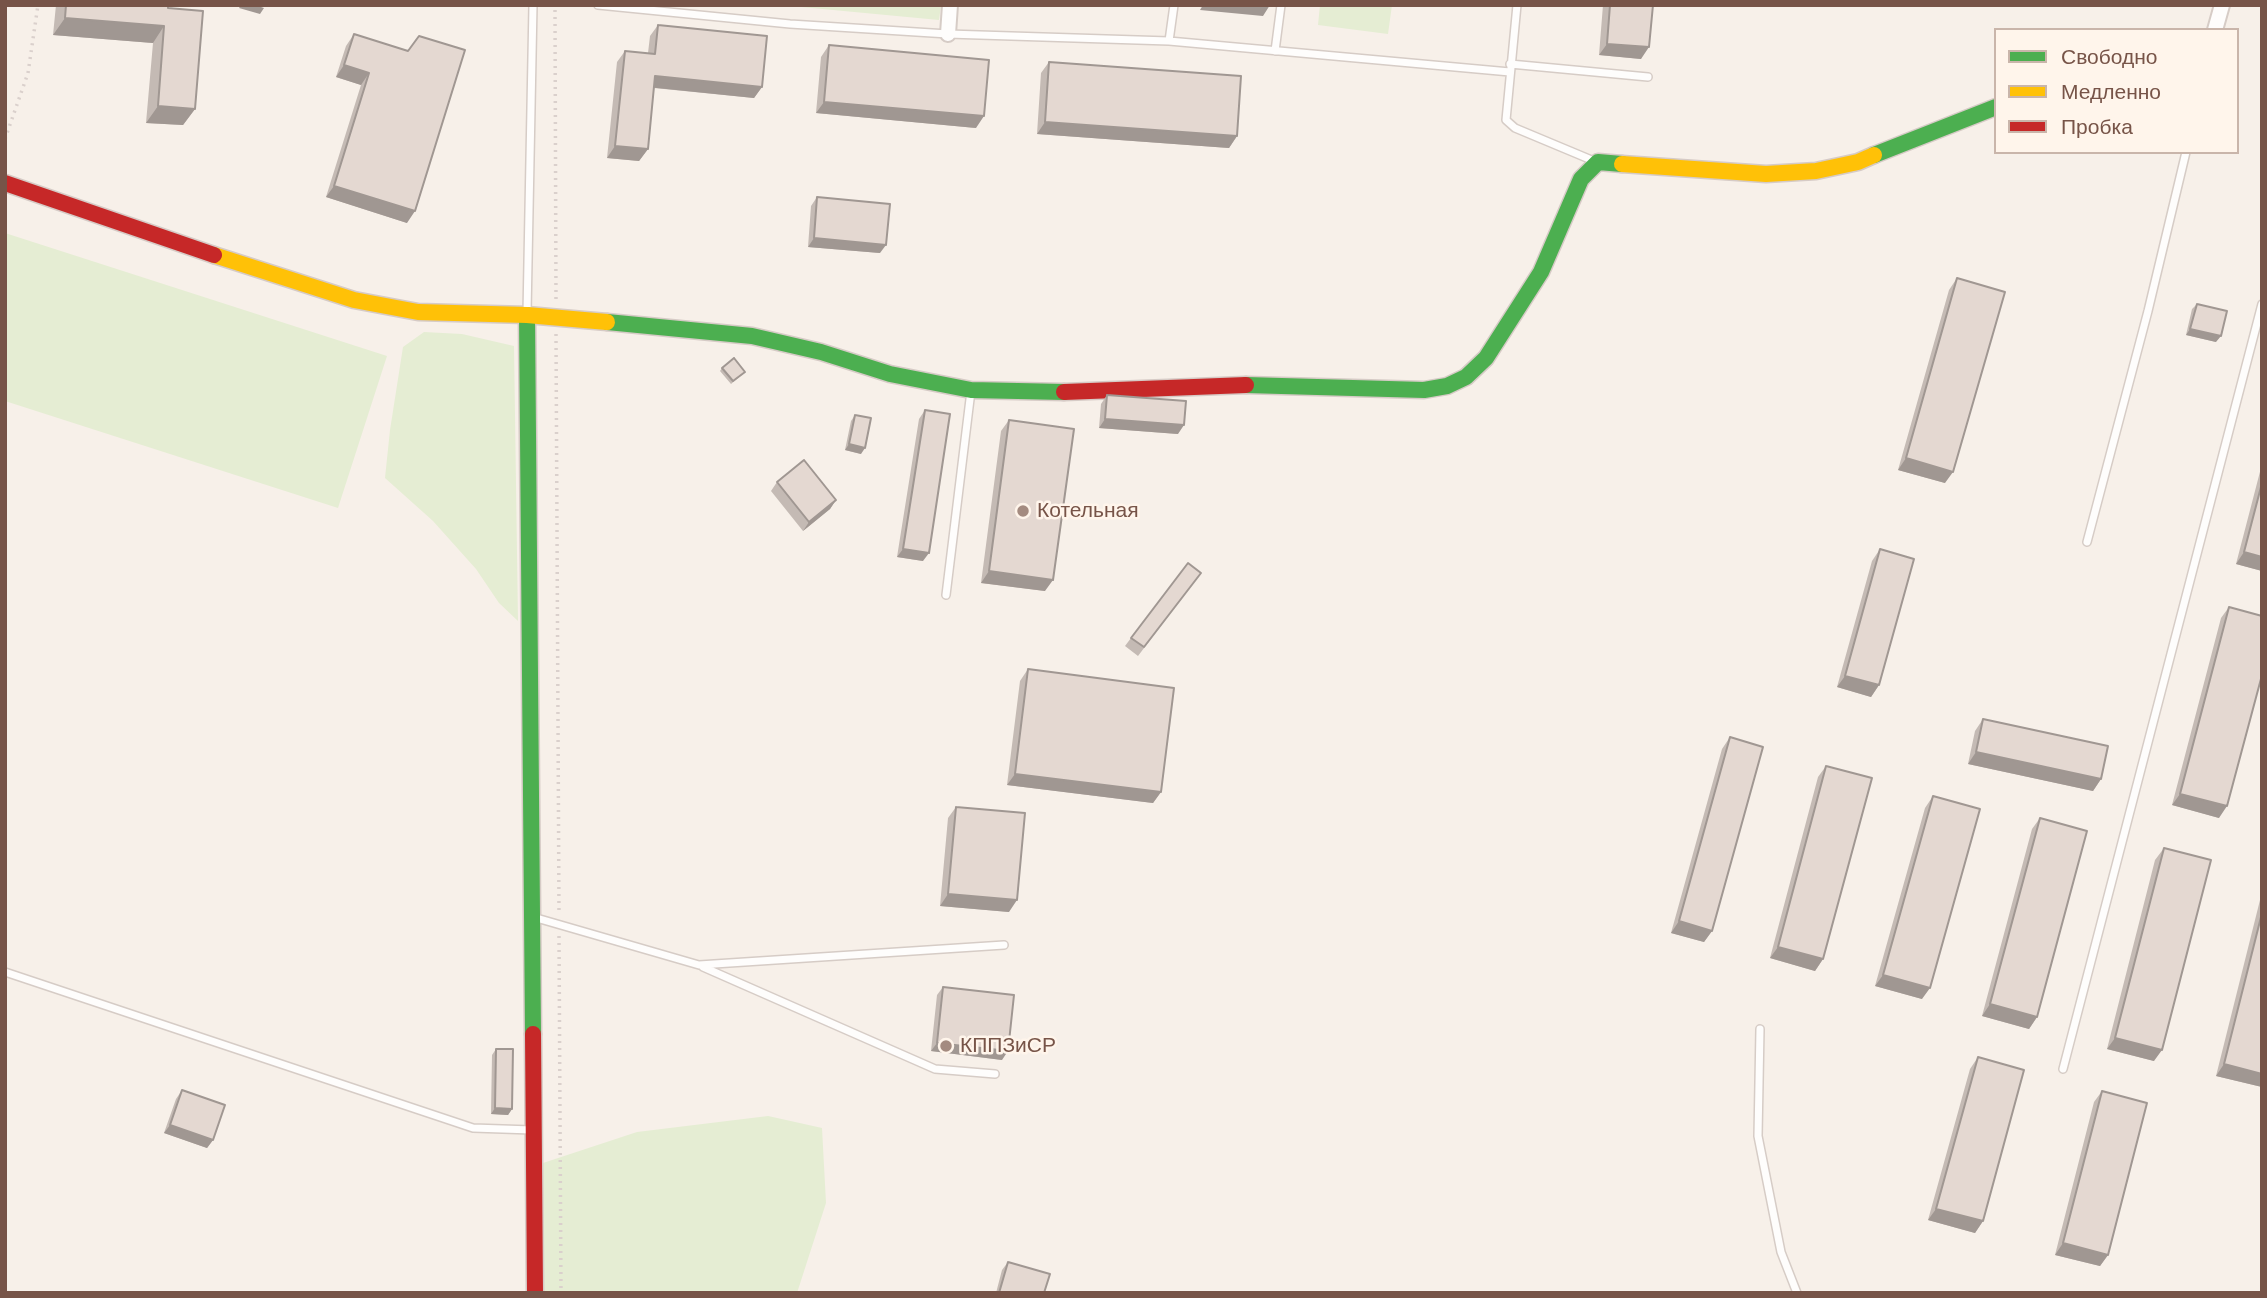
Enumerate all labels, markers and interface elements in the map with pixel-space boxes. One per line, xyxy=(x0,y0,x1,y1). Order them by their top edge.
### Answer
legend xyxy=(1994,28,2239,154)
text: Свободно xyxy=(2061,45,2158,68)
text: Медленно xyxy=(2061,80,2161,103)
text: Пробка xyxy=(2061,115,2133,138)
place label: Котельная xyxy=(1037,498,1139,524)
marker: Котельная xyxy=(1015,503,1031,519)
place label: КППЗиСР xyxy=(960,1033,1056,1059)
marker: КППЗиСР xyxy=(938,1038,954,1054)

